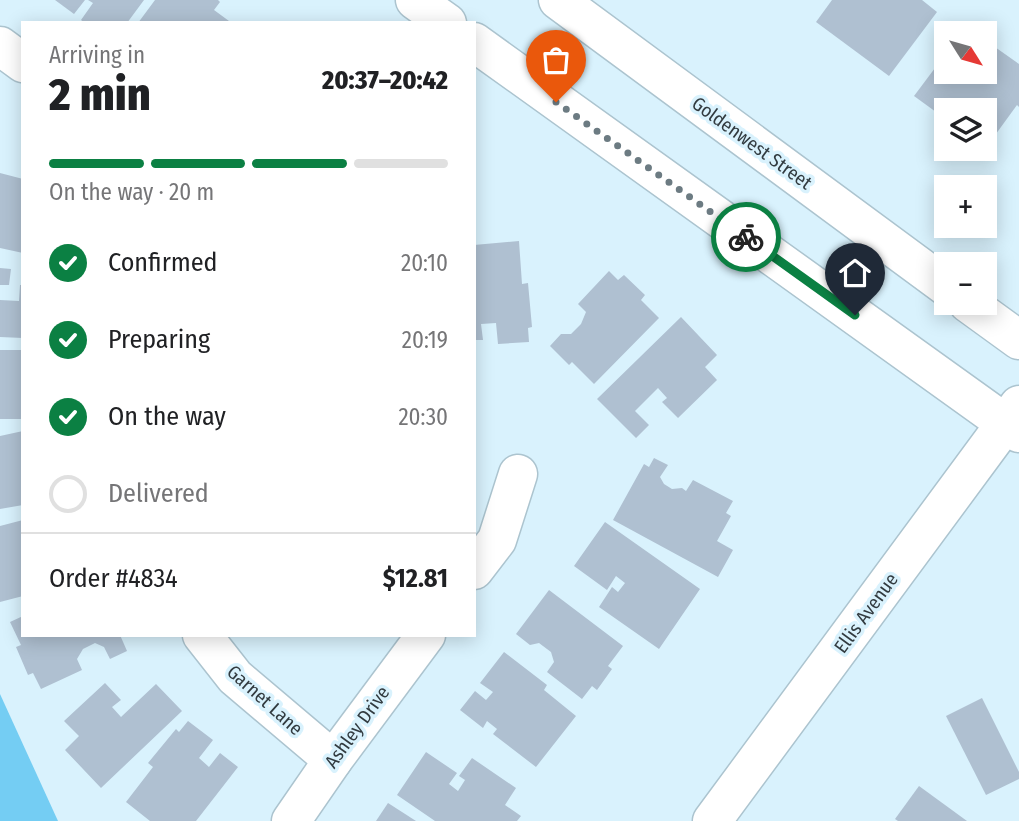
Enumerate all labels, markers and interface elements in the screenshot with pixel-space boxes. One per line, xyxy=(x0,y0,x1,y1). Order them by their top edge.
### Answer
north arrow xyxy=(934,21,998,84)
map controls xyxy=(934,21,997,315)
pin xyxy=(526,30,586,102)
text: Arriving in xyxy=(49,41,145,69)
icon: bag xyxy=(537,41,575,79)
text: 20:37–20:42 xyxy=(322,65,448,96)
text: 2 min xyxy=(49,67,151,122)
street label: Goldenwest Street xyxy=(688,92,817,195)
button: layers xyxy=(934,98,997,161)
button: + xyxy=(934,175,997,238)
text: On the way · 20 m xyxy=(49,178,214,206)
courier xyxy=(711,202,781,272)
icon: bike xyxy=(727,218,765,256)
pin xyxy=(825,243,885,315)
icon: check xyxy=(49,244,87,282)
text: Confirmed xyxy=(108,247,218,278)
text: 20:10 xyxy=(401,249,448,277)
button: − xyxy=(934,252,997,315)
icon: home xyxy=(836,254,874,292)
icon: check xyxy=(49,321,87,359)
text: Preparing xyxy=(108,324,210,355)
text: 20:19 xyxy=(402,326,448,354)
icon: check xyxy=(49,398,87,436)
text: On the way xyxy=(108,401,226,432)
text: 20:30 xyxy=(398,403,448,431)
text: Delivered xyxy=(108,478,209,509)
text: Order #4834 xyxy=(49,563,178,594)
text: $12.81 xyxy=(383,563,448,594)
street label: Ellis Avenue xyxy=(829,569,903,657)
street label: Garnet Lane xyxy=(222,660,308,740)
street label: Ashley Drive xyxy=(320,682,394,772)

